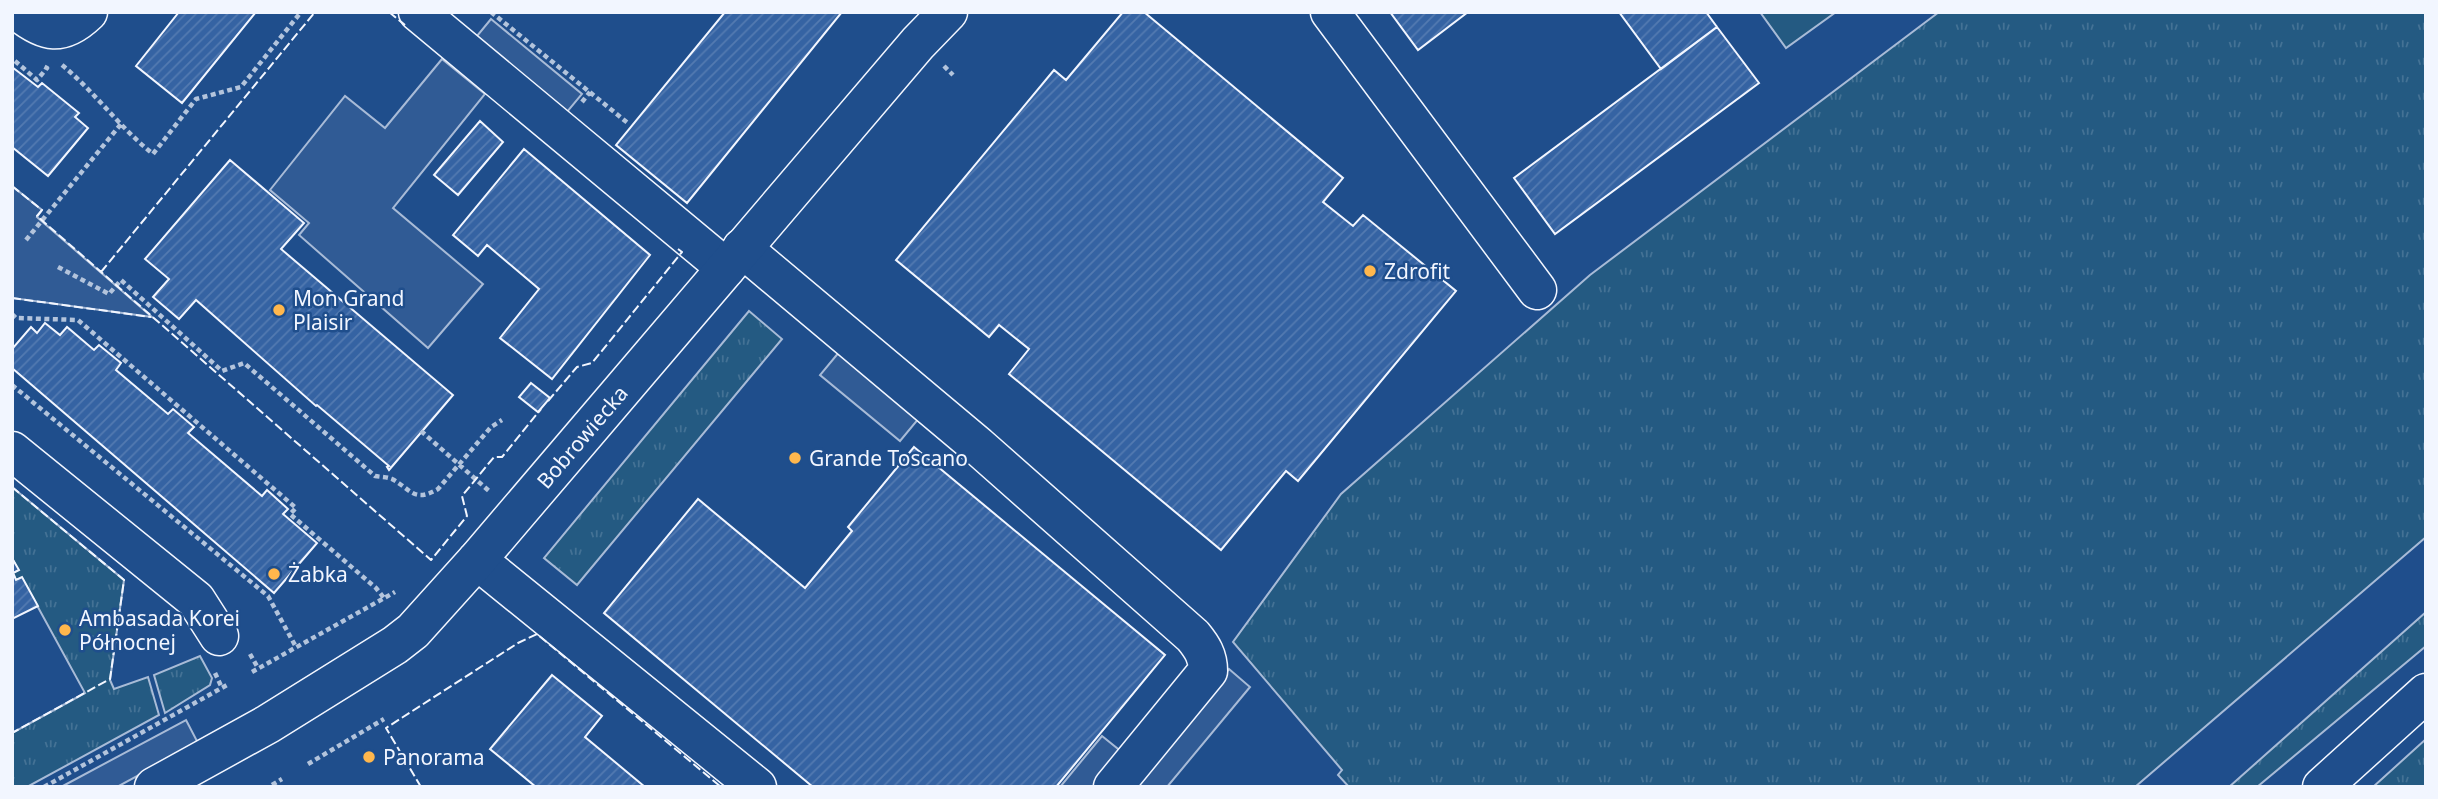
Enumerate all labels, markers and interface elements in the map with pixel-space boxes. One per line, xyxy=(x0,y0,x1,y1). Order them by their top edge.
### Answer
place label: Zdrofit xyxy=(1384,257,1451,285)
marker: Zdrofit xyxy=(1362,263,1378,279)
place label: Mon Grand Plaisir xyxy=(293,284,404,336)
marker: Mon Grand Plaisir xyxy=(271,302,287,318)
street label: Bobrowiecka xyxy=(530,380,634,494)
place label: Grande Toscano xyxy=(809,444,968,472)
marker: Grande Toscano xyxy=(787,450,803,466)
place label: Żabka xyxy=(288,560,348,588)
marker: Żabka xyxy=(266,566,282,582)
place label: Ambasada Korei Północnej xyxy=(79,604,240,656)
marker: Ambasada Korei Północnej xyxy=(57,622,73,638)
place label: Panorama xyxy=(383,743,485,771)
marker: Panorama xyxy=(361,749,377,765)

